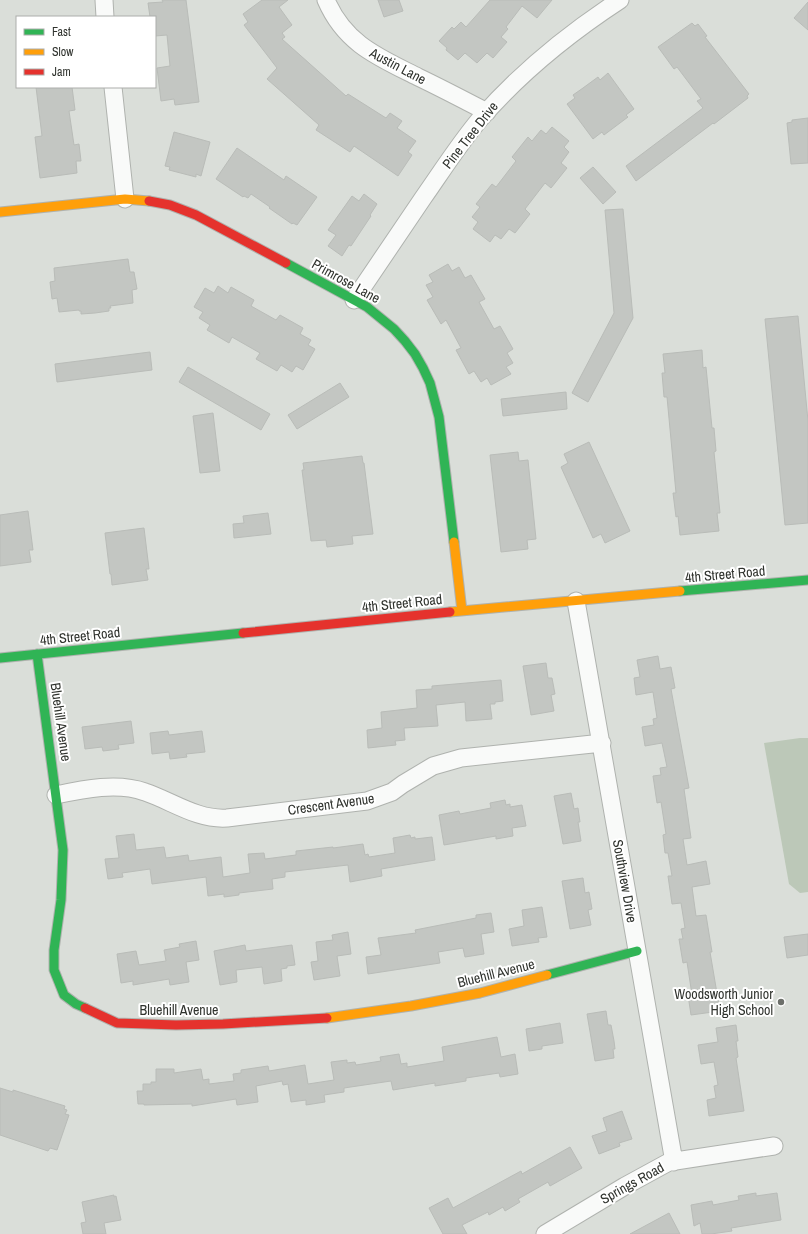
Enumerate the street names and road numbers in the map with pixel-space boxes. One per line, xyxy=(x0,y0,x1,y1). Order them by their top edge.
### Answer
street label: Austin Lane xyxy=(366,43,429,88)
street label: Pine Tree Drive xyxy=(438,98,502,172)
street label: Primrose Lane xyxy=(309,255,383,307)
street label: 4th Street Road xyxy=(684,562,766,586)
street label: 4th Street Road xyxy=(361,590,443,616)
street label: 4th Street Road xyxy=(39,623,121,649)
street label: Bluehill Avenue xyxy=(47,682,75,762)
street label: Crescent Avenue xyxy=(287,789,375,819)
street label: Southview Drive xyxy=(609,838,641,924)
street label: Bluehill Avenue xyxy=(456,955,536,991)
street label: Bluehill Avenue xyxy=(140,1001,218,1019)
street label: Springs Road xyxy=(597,1158,667,1208)

